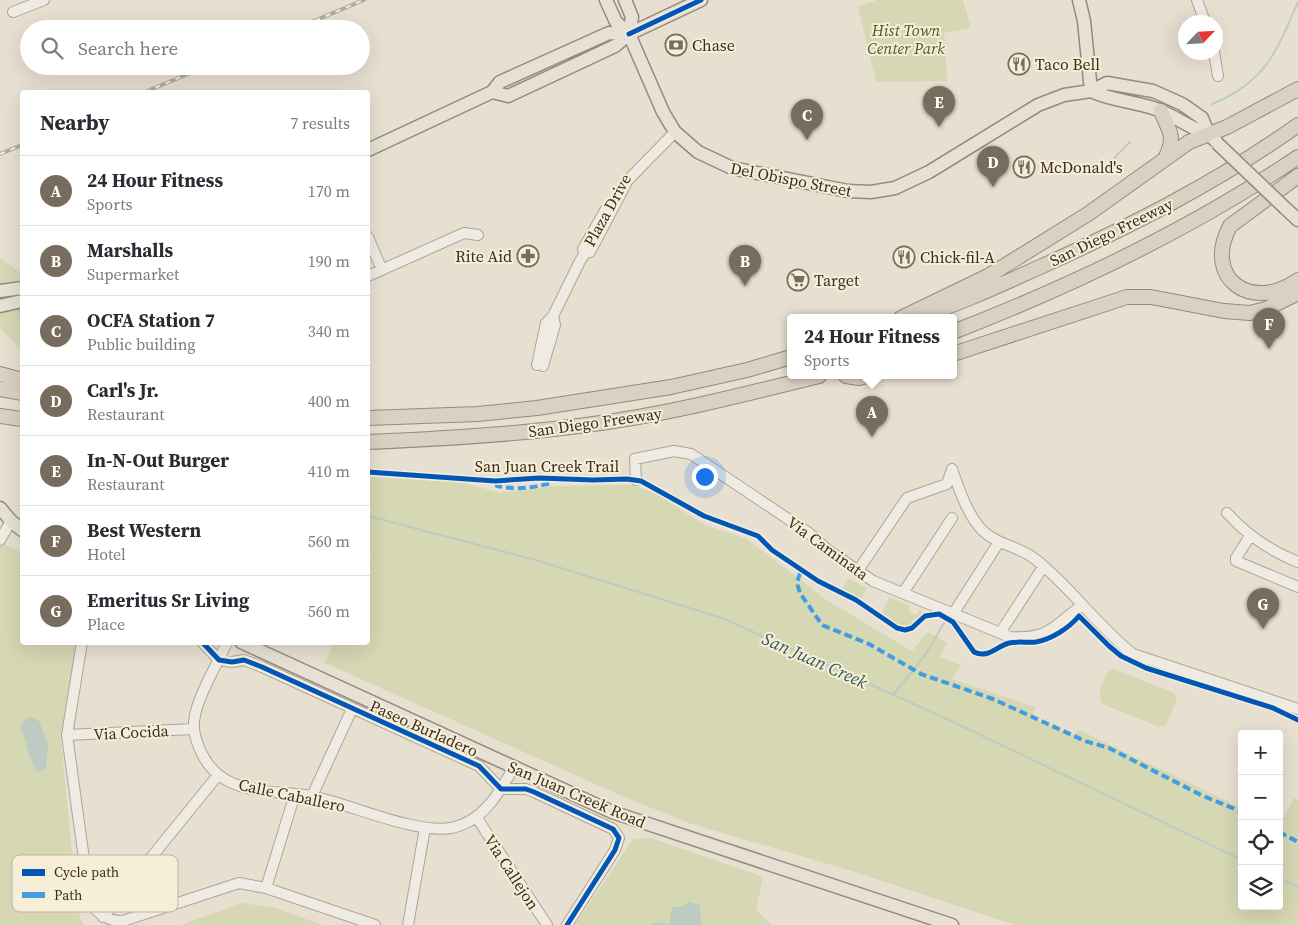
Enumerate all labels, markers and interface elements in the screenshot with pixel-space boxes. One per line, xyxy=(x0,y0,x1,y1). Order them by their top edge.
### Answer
north arrow xyxy=(1178,15,1223,60)
park label: Hist Town Center Park xyxy=(867,19,945,59)
search box xyxy=(20,20,370,75)
bank icon: Chase xyxy=(664,33,688,57)
icon: search xyxy=(38,34,66,62)
place label: Chase xyxy=(692,34,735,56)
text: Search here xyxy=(78,35,178,61)
restaurant icon: Taco Bell xyxy=(1007,52,1031,76)
place label: Taco Bell xyxy=(1035,53,1100,75)
pin: E xyxy=(923,86,955,127)
pin: C xyxy=(791,99,823,140)
text: Nearby xyxy=(40,108,110,137)
text: 7 results xyxy=(290,112,350,134)
pin: D xyxy=(977,146,1009,187)
restaurant icon: McDonald's xyxy=(1012,155,1036,179)
street label: Del Obispo Street xyxy=(728,156,854,202)
place label: McDonald's xyxy=(1040,156,1123,178)
text: 24 Hour Fitness xyxy=(87,167,223,193)
street label: Plaza Drive xyxy=(578,170,636,250)
text: A xyxy=(51,180,61,202)
text: 170 m xyxy=(308,180,350,202)
street label: San Diego Freeway xyxy=(1046,192,1177,271)
text: Sports xyxy=(87,193,132,215)
text: Marshalls xyxy=(87,237,173,263)
pharmacy icon: Rite Aid xyxy=(516,244,540,268)
place label: Rite Aid xyxy=(455,245,512,267)
pin: B xyxy=(729,245,761,286)
restaurant icon: Chick-fil-A xyxy=(892,245,916,269)
place label: Chick-fil-A xyxy=(920,246,995,268)
text: B xyxy=(51,250,61,272)
text: 190 m xyxy=(308,250,350,272)
text: Supermarket xyxy=(87,263,179,285)
supermarket icon: Target xyxy=(786,268,810,292)
place label: Target xyxy=(814,269,860,291)
text: OCFA Station 7 xyxy=(87,307,215,333)
pin: F xyxy=(1253,308,1285,349)
popup xyxy=(787,314,957,379)
text: C xyxy=(51,320,61,342)
text: 340 m xyxy=(308,320,350,342)
text: 24 Hour Fitness xyxy=(804,323,940,349)
text: Public building xyxy=(87,333,196,355)
text: Sports xyxy=(804,349,849,371)
text: Carl's Jr. xyxy=(87,377,159,403)
text: D xyxy=(50,390,62,412)
text: 400 m xyxy=(308,390,350,412)
pin: A xyxy=(856,396,888,437)
street label: San Diego Freeway xyxy=(527,402,664,442)
text: Restaurant xyxy=(87,403,165,425)
text: In-N-Out Burger xyxy=(87,447,229,473)
street label: San Juan Creek Trail xyxy=(475,455,619,477)
text: E xyxy=(51,460,61,482)
text: 410 m xyxy=(308,460,350,482)
your location xyxy=(692,464,718,490)
text: Restaurant xyxy=(87,473,165,495)
street label: Via Caminata xyxy=(783,511,874,585)
text: Best Western xyxy=(87,517,201,543)
text: F xyxy=(51,530,61,552)
text: 560 m xyxy=(308,530,350,552)
text: Hotel xyxy=(87,543,126,565)
text: Emeritus Sr Living xyxy=(87,587,249,613)
pin: G xyxy=(1247,588,1279,629)
text: G xyxy=(51,600,61,622)
text: 560 m xyxy=(308,600,350,622)
text: Place xyxy=(87,613,125,635)
water label: San Juan Creek xyxy=(758,626,872,695)
street label: Paseo Burladero xyxy=(366,694,482,762)
street label: Via Cocida xyxy=(93,719,170,745)
map controls xyxy=(1238,730,1283,910)
button: + xyxy=(1238,730,1283,775)
street label: San Juan Creek Road xyxy=(505,755,649,833)
street label: Calle Caballero xyxy=(237,773,347,817)
button: − xyxy=(1238,775,1283,820)
button: locate xyxy=(1238,820,1283,865)
street label: Via Callejon xyxy=(479,830,545,914)
legend xyxy=(12,855,178,912)
text: Cycle path xyxy=(54,862,119,882)
button: layers xyxy=(1238,865,1283,910)
text: Path xyxy=(54,885,82,905)

